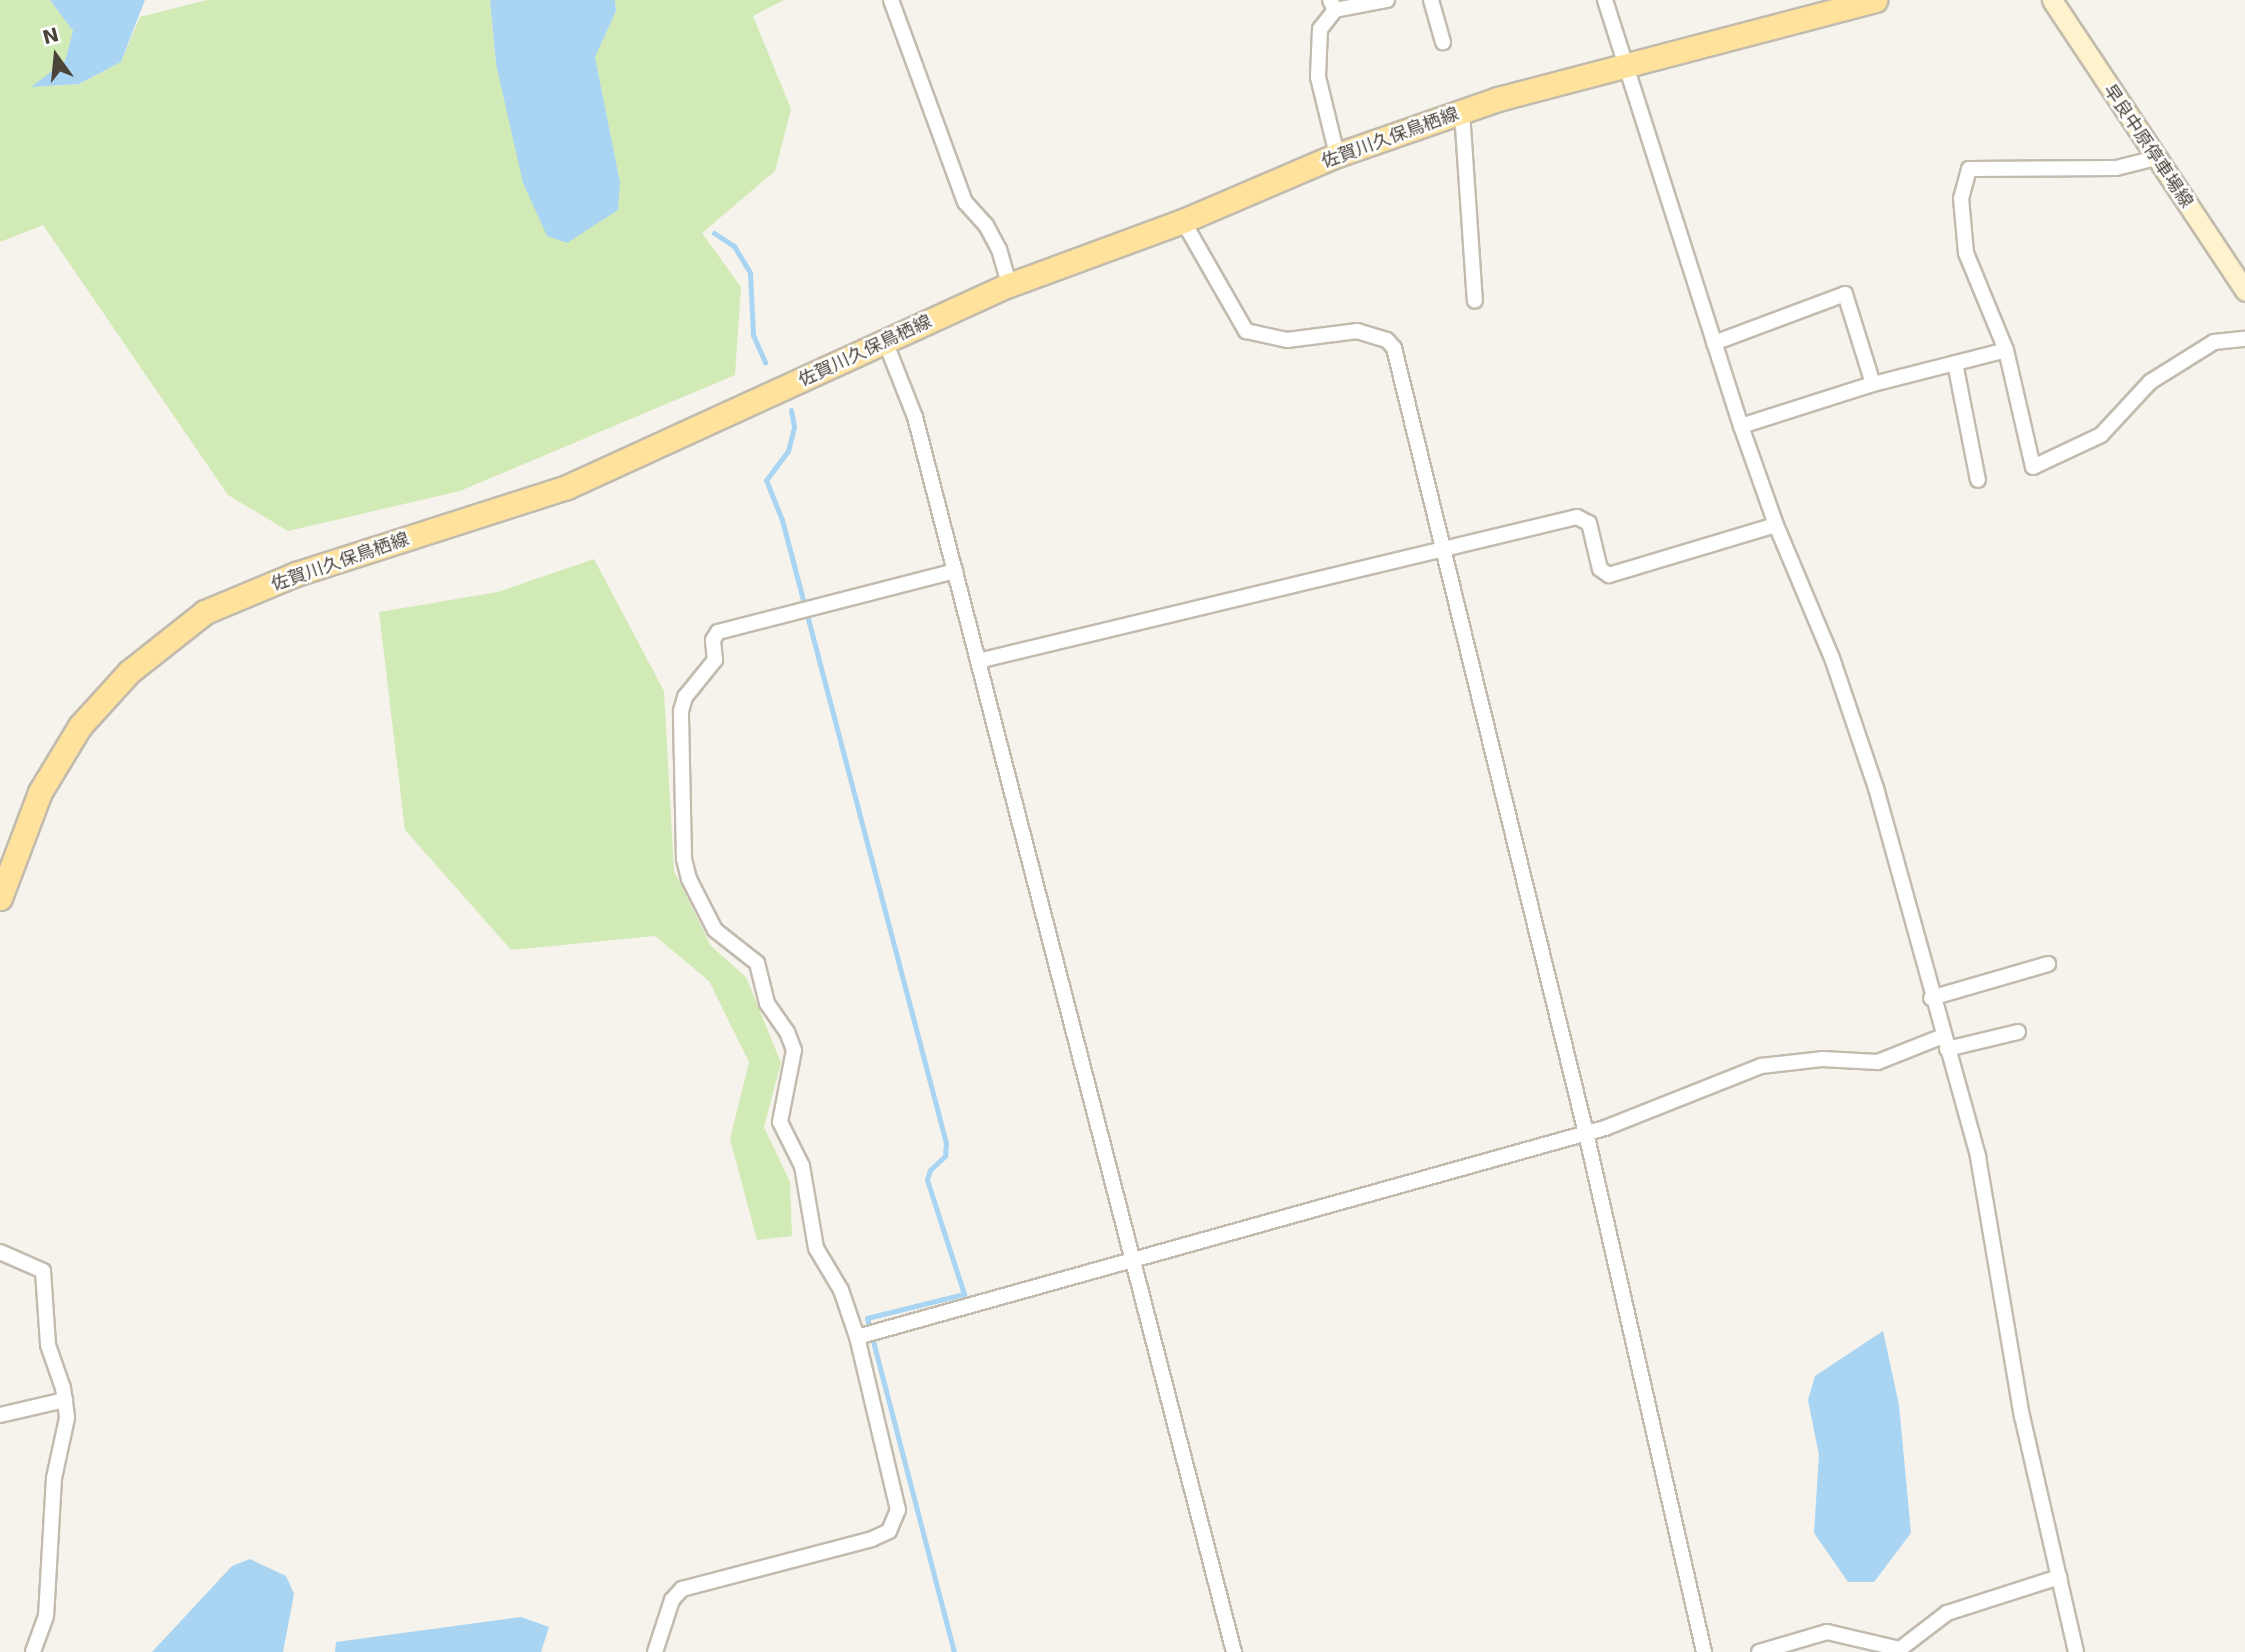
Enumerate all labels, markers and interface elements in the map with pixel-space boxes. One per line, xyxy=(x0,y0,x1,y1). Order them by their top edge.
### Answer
north arrow xyxy=(21,21,91,91)
text: N xyxy=(40,23,61,48)
street label: 早良中原停車場線 xyxy=(2099,80,2197,212)
street label: 佐賀川久保鳥栖線 xyxy=(1319,103,1461,173)
street label: 佐賀川久保鳥栖線 xyxy=(795,311,935,391)
street label: 佐賀川久保鳥栖線 xyxy=(268,528,412,596)

